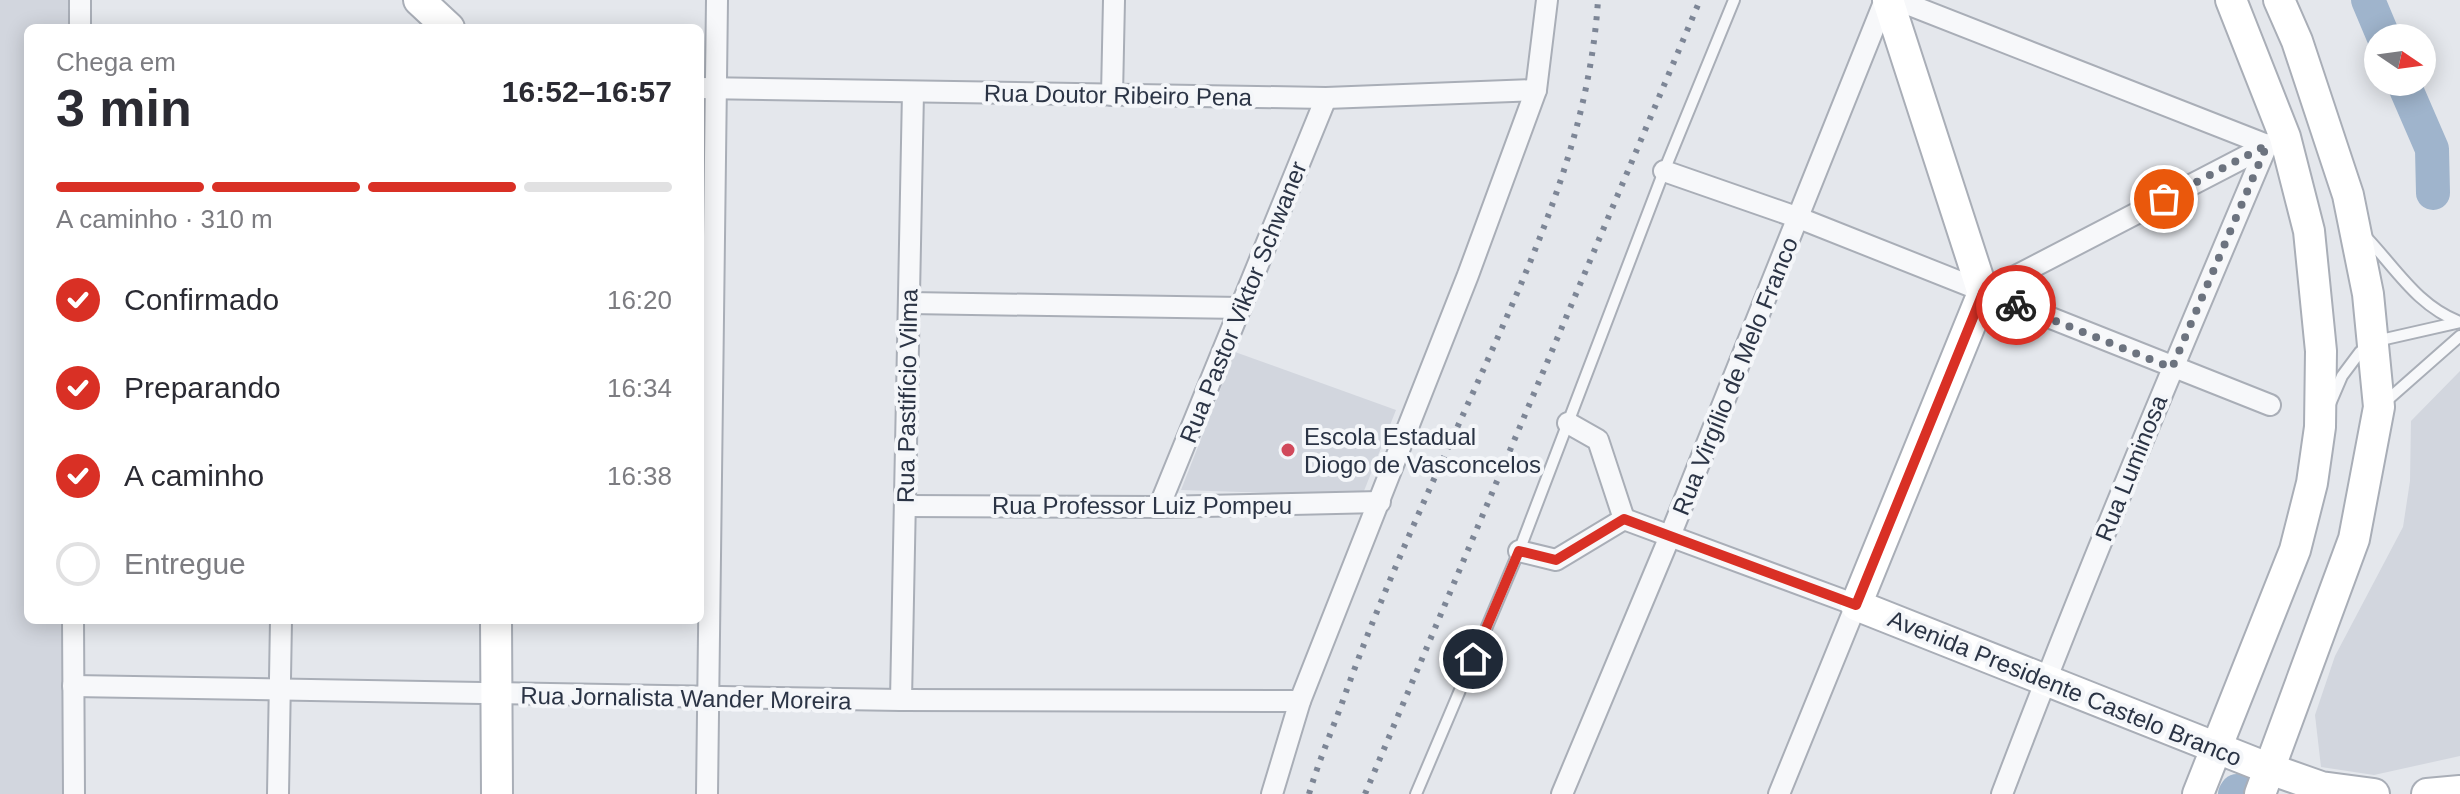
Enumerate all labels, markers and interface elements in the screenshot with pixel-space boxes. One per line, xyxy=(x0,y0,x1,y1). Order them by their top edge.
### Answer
north arrow xyxy=(2364,24,2436,96)
map controls xyxy=(2364,24,2436,96)
text: Chega em xyxy=(56,47,176,77)
text: 16:52–16:57 xyxy=(502,75,672,108)
text: 3 min xyxy=(56,79,192,137)
street label: Rua Doutor Ribeiro Pena xyxy=(984,79,1253,111)
street label: Rua Pastor Viktor Schwaner xyxy=(1174,157,1312,447)
pin xyxy=(2130,165,2198,233)
icon: bag xyxy=(2142,177,2186,221)
text: A caminho · 310 m xyxy=(56,204,273,234)
street label: Rua Virgílio de Melo Franco xyxy=(1667,233,1803,519)
courier xyxy=(1976,265,2056,345)
icon: check xyxy=(56,278,100,322)
text: Confirmado xyxy=(124,283,279,316)
icon: bike xyxy=(1994,283,2038,327)
text: 16:20 xyxy=(607,285,672,315)
street label: Rua Pastifício Vilma xyxy=(892,288,922,503)
icon: check xyxy=(56,366,100,410)
text: Preparando xyxy=(124,371,281,404)
text: 16:34 xyxy=(607,373,672,403)
street label: Rua Luminosa xyxy=(2089,391,2173,545)
place label: Escola Estadual Diogo de Vasconcelos xyxy=(1304,423,1541,478)
marker: Escola Estadual Diogo de Vasconcelos xyxy=(1279,441,1297,459)
icon: check xyxy=(56,454,100,498)
text: A caminho xyxy=(124,459,264,492)
text: 16:38 xyxy=(607,461,672,491)
street label: Rua Professor Luiz Pompeu xyxy=(992,492,1292,519)
text: Entregue xyxy=(124,547,246,580)
street label: Avenida Presidente Castelo Branco xyxy=(1884,605,2246,771)
pin xyxy=(1439,625,1507,693)
icon: home xyxy=(1451,637,1495,681)
street label: Rua Jornalista Wander Moreira xyxy=(520,682,852,714)

